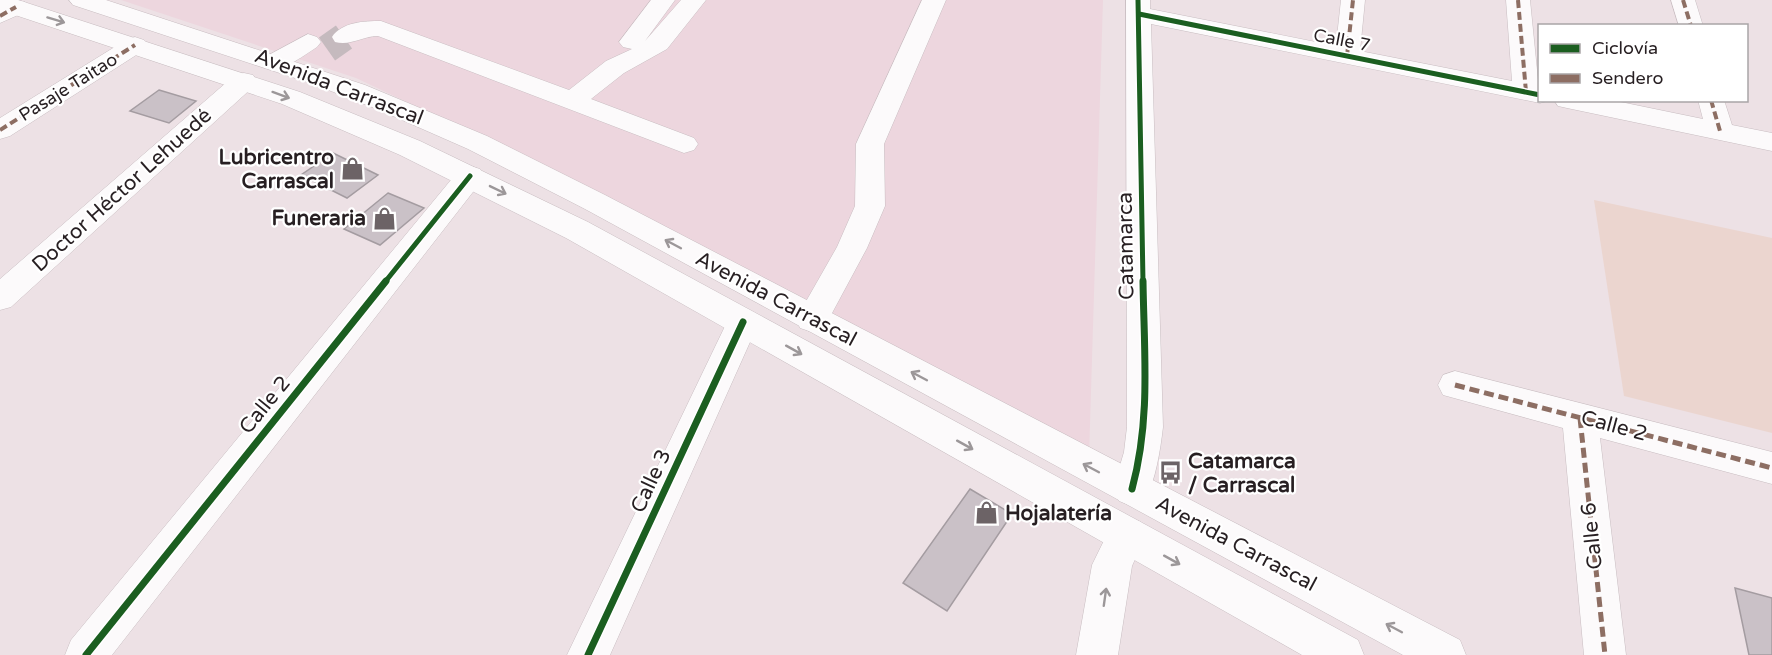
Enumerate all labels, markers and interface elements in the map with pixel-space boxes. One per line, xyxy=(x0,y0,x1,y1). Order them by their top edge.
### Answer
one-way arrow xyxy=(46,15,65,26)
street label: Calle 7 xyxy=(1312,24,1372,56)
legend xyxy=(1538,24,1748,102)
text: Ciclovía xyxy=(1592,37,1658,59)
street label: Avenida Carrascal xyxy=(251,43,427,131)
street label: Pasaje Taitao xyxy=(15,48,121,126)
text: Sendero xyxy=(1592,67,1663,89)
one-way arrow xyxy=(271,90,290,101)
street label: Doctor Héctor Lehuedé xyxy=(27,103,217,277)
place label: Lubricentro Carrascal xyxy=(219,145,334,194)
shop icon: Lubricentro Carrascal xyxy=(339,156,365,182)
one-way arrow xyxy=(488,184,506,196)
street label: Catamarca xyxy=(1113,192,1139,300)
shop icon: Funeraria xyxy=(371,205,397,231)
place label: Funeraria xyxy=(272,206,366,231)
one-way arrow xyxy=(665,238,683,249)
street label: Avenida Carrascal xyxy=(691,246,861,352)
one-way arrow xyxy=(785,345,803,356)
one-way arrow xyxy=(911,370,929,381)
street label: Calle 2 xyxy=(234,371,296,439)
street label: Calle 2 xyxy=(1578,405,1650,447)
one-way arrow xyxy=(956,439,973,451)
street label: Calle 3 xyxy=(625,445,677,517)
place label: Catamarca / Carrascal xyxy=(1188,449,1296,498)
bus stop icon: Catamarca / Carrascal xyxy=(1157,460,1183,486)
one-way arrow xyxy=(1083,461,1101,473)
street label: Avenida Carrascal xyxy=(1151,491,1321,597)
shop icon: Hojalatería xyxy=(974,500,1000,526)
place label: Hojalatería xyxy=(1005,501,1112,526)
street label: Calle 6 xyxy=(1576,501,1608,571)
one-way arrow xyxy=(1163,554,1180,566)
one-way arrow xyxy=(1100,588,1111,607)
one-way arrow xyxy=(1385,622,1403,633)

